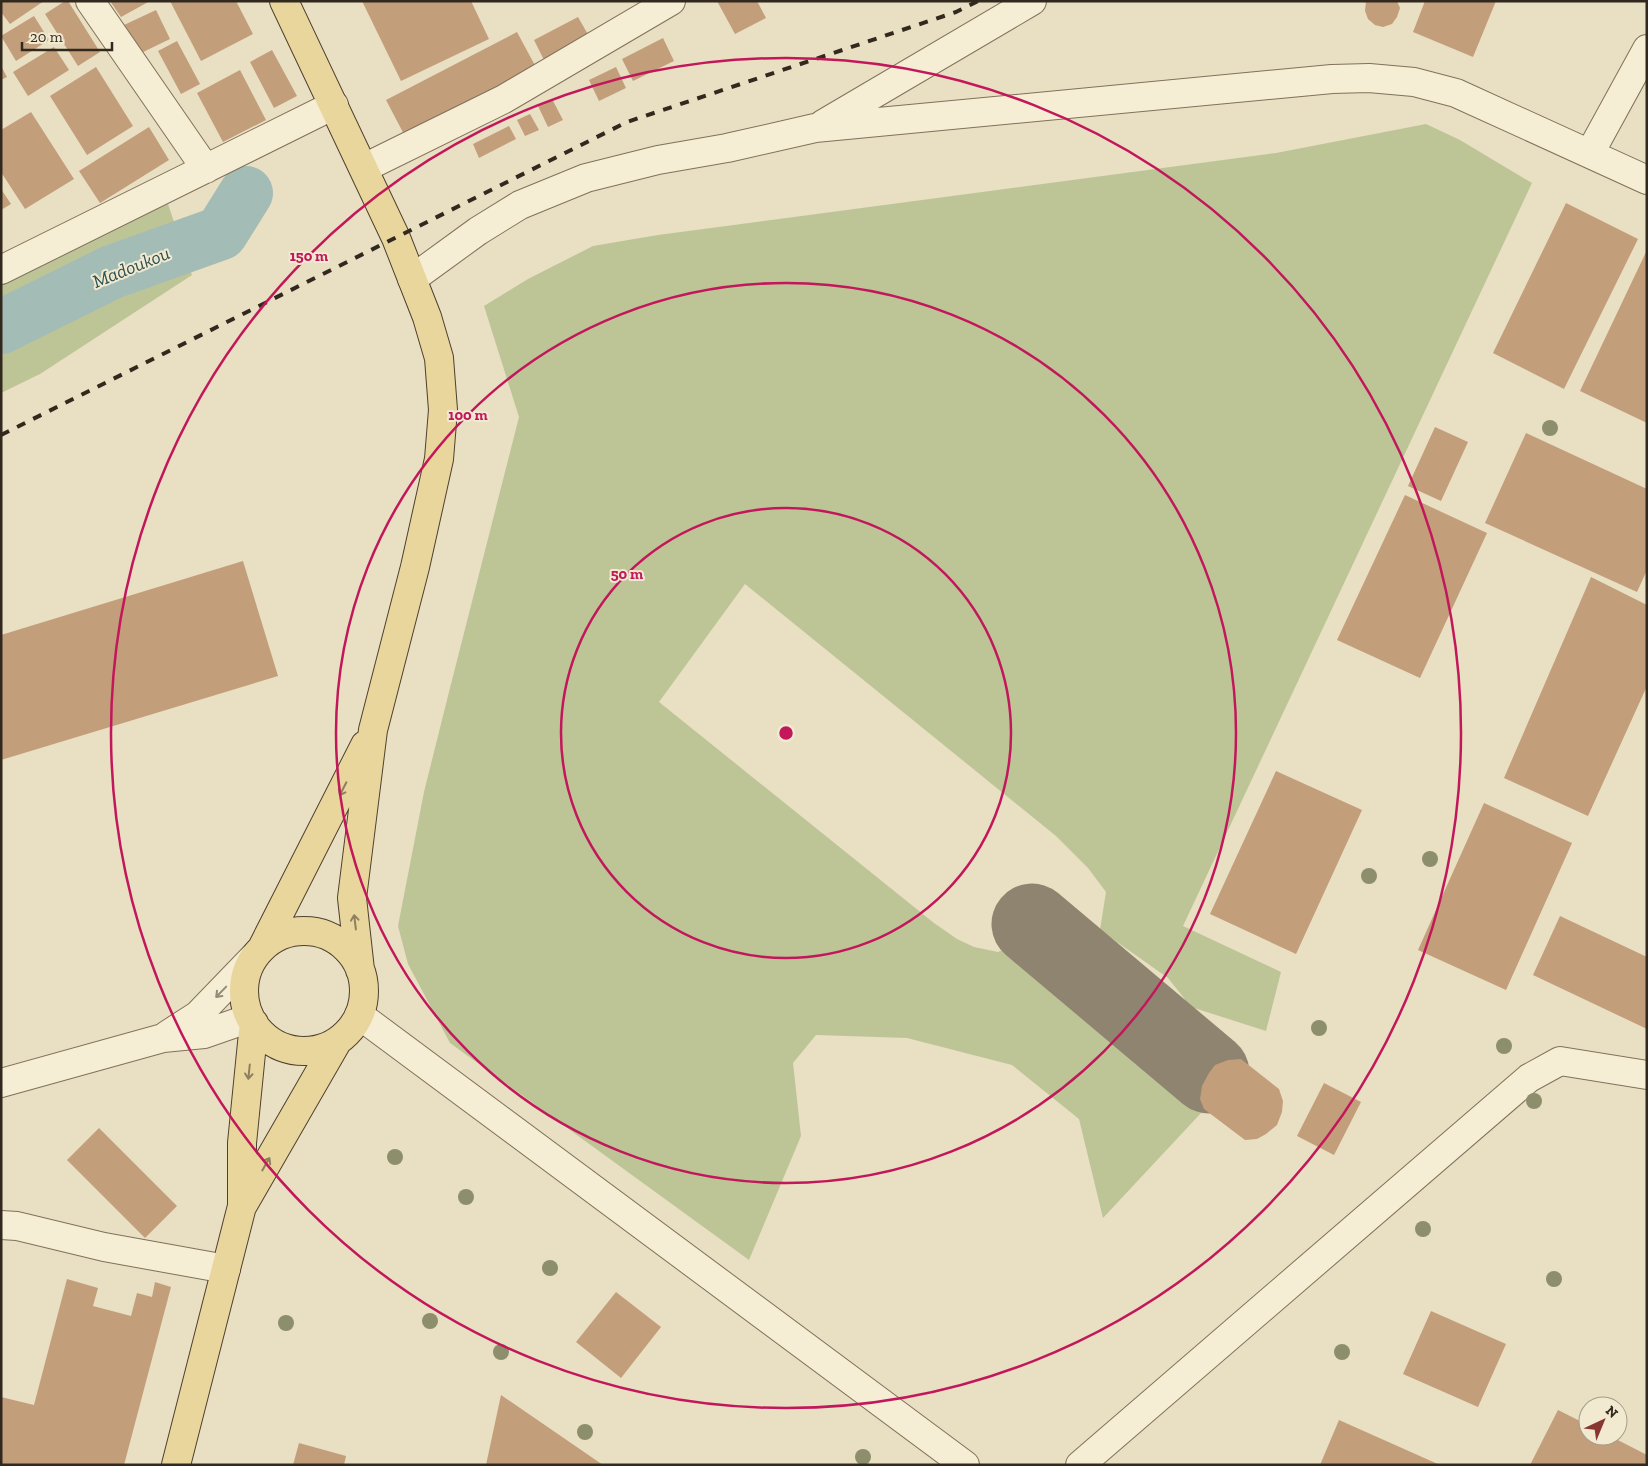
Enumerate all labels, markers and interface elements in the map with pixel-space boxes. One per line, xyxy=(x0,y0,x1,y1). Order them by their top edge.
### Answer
scale bar xyxy=(22,20,112,52)
text: 20 m xyxy=(30,28,63,46)
water label: Madoukou xyxy=(89,241,173,293)
text: 150 m xyxy=(290,247,328,265)
text: 100 m xyxy=(448,406,488,424)
text: 50 m xyxy=(611,565,643,583)
centre of rings xyxy=(777,724,795,742)
one-way arrow xyxy=(338,781,347,796)
one-way arrow xyxy=(350,914,360,930)
one-way arrow xyxy=(214,986,227,998)
one-way arrow xyxy=(244,1063,254,1079)
one-way arrow xyxy=(262,1157,272,1171)
north arrow xyxy=(1578,1396,1628,1446)
text: N xyxy=(1602,1402,1622,1422)

